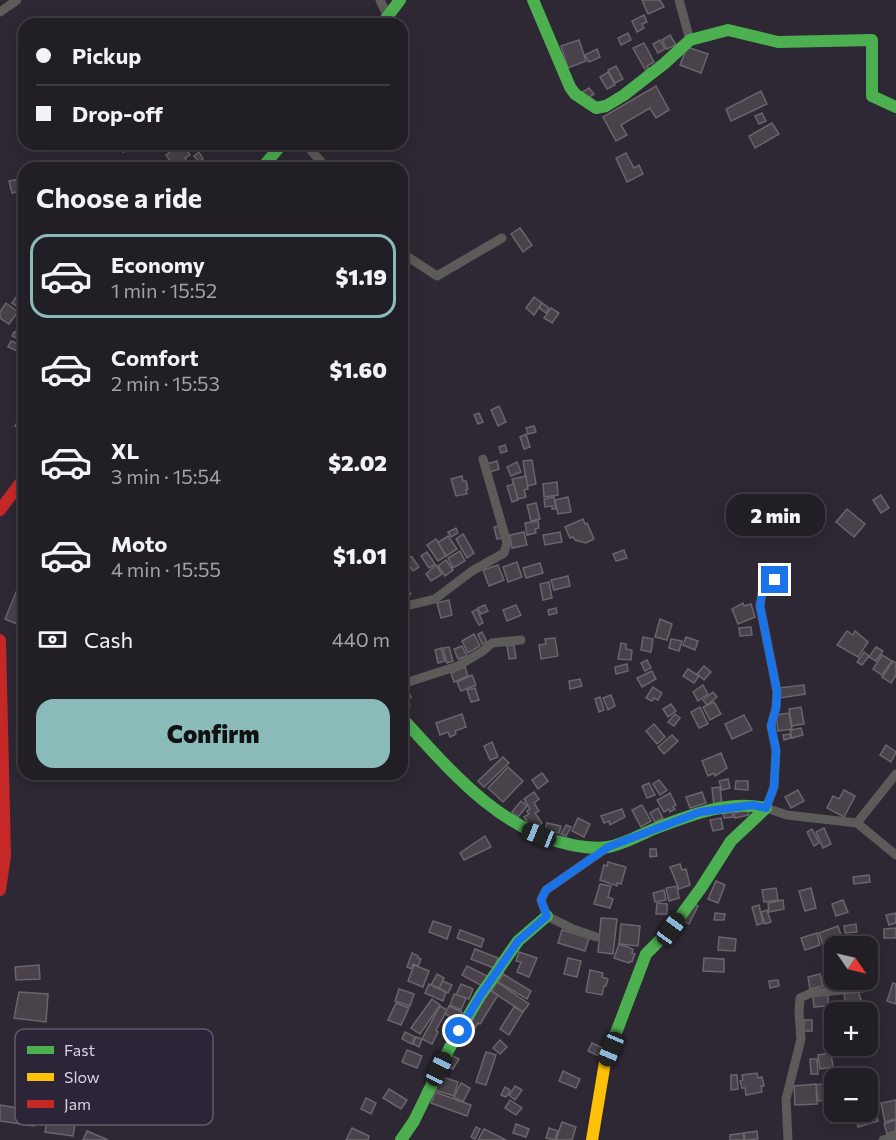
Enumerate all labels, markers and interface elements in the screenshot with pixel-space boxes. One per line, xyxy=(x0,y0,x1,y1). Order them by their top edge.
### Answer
text: Pickup xyxy=(72,42,141,69)
text: Drop-off xyxy=(72,100,163,127)
text: Choose a ride xyxy=(36,181,202,214)
icon: car xyxy=(39,249,93,303)
text: Economy xyxy=(111,251,205,278)
text: $1.19 xyxy=(335,263,387,290)
text: 1 min · 15:52 xyxy=(111,278,217,302)
icon: car xyxy=(39,342,93,396)
text: Comfort xyxy=(111,344,199,371)
text: $1.60 xyxy=(330,356,387,383)
text: 2 min · 15:53 xyxy=(111,371,220,395)
icon: car xyxy=(39,435,93,489)
text: XL xyxy=(111,437,139,464)
text: $2.02 xyxy=(328,449,387,476)
text: 3 min · 15:54 xyxy=(111,464,221,488)
callout: 2 min xyxy=(726,493,824,535)
text: 2 min xyxy=(750,503,801,527)
icon: car xyxy=(39,528,93,582)
text: Moto xyxy=(111,530,167,557)
text: $1.01 xyxy=(333,542,387,569)
text: 4 min · 15:55 xyxy=(111,557,221,581)
route end xyxy=(761,566,788,593)
icon: cash xyxy=(36,623,69,656)
text: Cash xyxy=(84,626,133,653)
text: 440 m xyxy=(332,627,390,651)
button: Confirm xyxy=(36,699,390,768)
car xyxy=(519,820,559,850)
car xyxy=(653,909,689,949)
north arrow xyxy=(824,936,878,990)
map controls xyxy=(824,936,878,1122)
button: + xyxy=(824,1002,878,1056)
route start xyxy=(445,1017,472,1044)
legend xyxy=(15,1029,213,1125)
car xyxy=(596,1029,626,1069)
text: Fast xyxy=(64,1040,95,1059)
car xyxy=(423,1049,455,1089)
text: Slow xyxy=(64,1067,100,1086)
button: − xyxy=(824,1068,878,1122)
text: Jam xyxy=(64,1094,91,1113)

